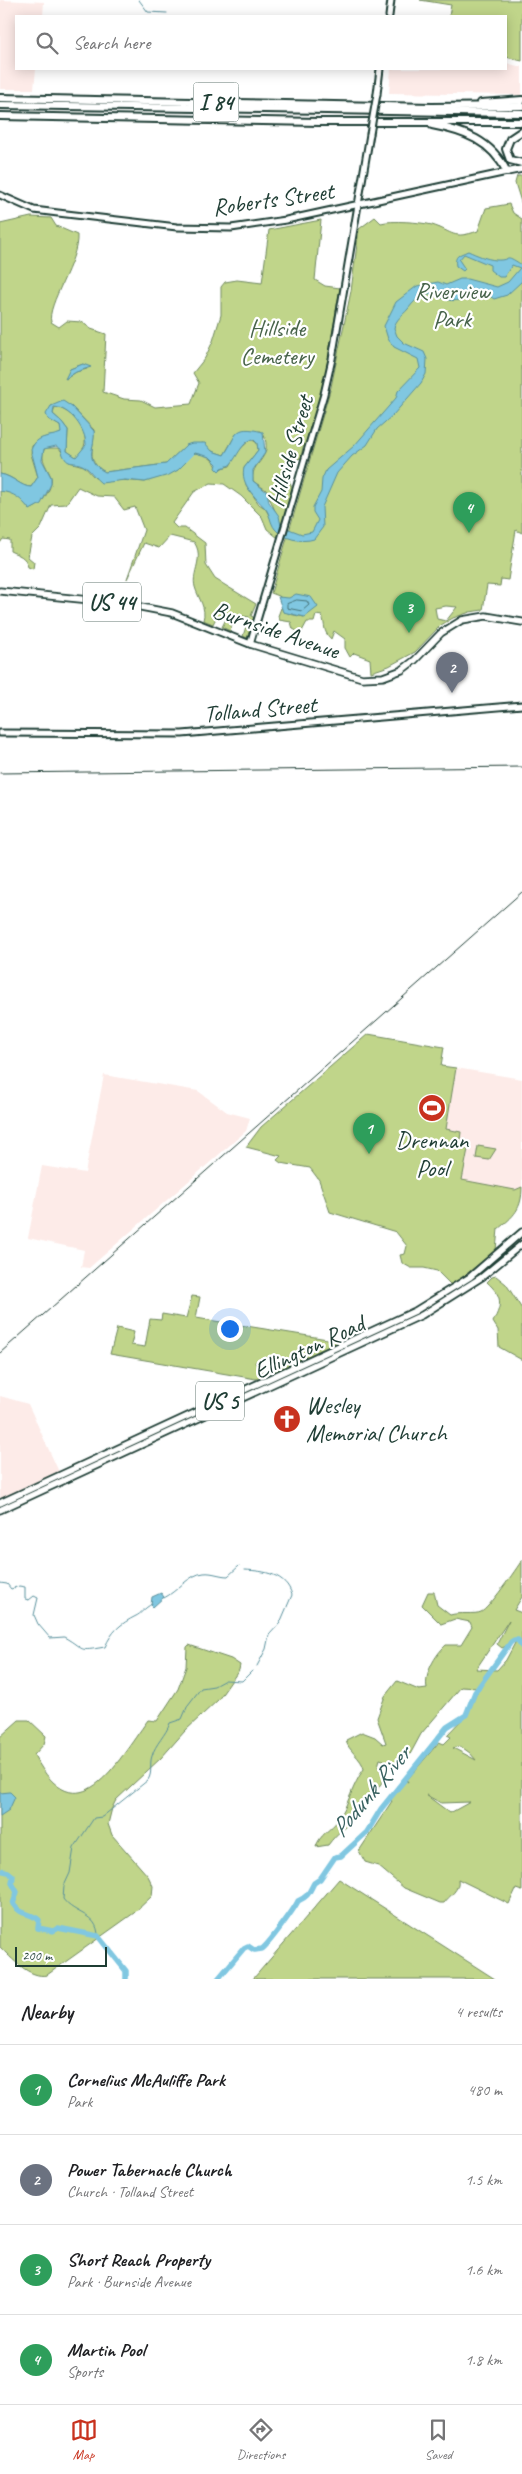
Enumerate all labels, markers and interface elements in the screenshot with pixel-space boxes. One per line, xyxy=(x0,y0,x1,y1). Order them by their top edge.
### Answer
search box xyxy=(15,15,507,70)
icon: search xyxy=(33,29,61,57)
text: Search here xyxy=(73,31,150,55)
road number: I 84 xyxy=(194,82,238,121)
street label: Roberts Street xyxy=(211,175,337,222)
park label: Riverview Park xyxy=(415,276,491,334)
park label: Hillside Cemetery xyxy=(241,313,315,371)
street label: Hillside Street xyxy=(260,390,321,510)
pin: 4 xyxy=(453,492,485,533)
road number: US 44 xyxy=(83,582,141,622)
pin: 3 xyxy=(393,592,425,633)
street label: Burnside Avenue xyxy=(209,594,345,666)
pin: 2 xyxy=(436,652,468,693)
street label: Tolland Street xyxy=(202,689,320,729)
sports icon: Drennan Pool xyxy=(417,1093,447,1123)
pin: 1 xyxy=(353,1113,385,1154)
place label: Drennan Pool xyxy=(396,1125,469,1183)
street label: Ellington Road xyxy=(249,1307,372,1386)
your location xyxy=(217,1316,243,1342)
road number: US 5 xyxy=(196,1382,244,1420)
place label: Wesley Memorial Church xyxy=(306,1390,448,1448)
church icon: Wesley Memorial Church xyxy=(272,1404,302,1434)
water label: Podunk River xyxy=(324,1737,421,1844)
scale bar xyxy=(15,1944,108,1967)
text: 200 m xyxy=(22,1947,52,1964)
text: Nearby xyxy=(20,1999,73,2025)
text: 4 results xyxy=(455,2002,502,2022)
text: Cornelius McAuliffe Park xyxy=(67,2068,225,2092)
text: 1 xyxy=(32,2080,40,2100)
text: 480 m xyxy=(468,2080,502,2100)
text: Park xyxy=(67,2092,92,2112)
text: Power Tabernacle Church xyxy=(67,2158,232,2182)
text: 2 xyxy=(32,2170,40,2190)
text: 1.5 km xyxy=(465,2170,502,2190)
text: Church · Tolland Street xyxy=(67,2182,193,2202)
text: Short Reach Property xyxy=(67,2248,210,2272)
text: 3 xyxy=(32,2260,40,2280)
text: 1.6 km xyxy=(465,2260,502,2280)
text: Park · Burnside Avenue xyxy=(67,2272,191,2292)
text: Martin Pool xyxy=(67,2338,145,2362)
text: 4 xyxy=(32,2350,40,2370)
text: 1.8 km xyxy=(465,2350,502,2370)
text: Sports xyxy=(67,2362,103,2382)
tab: Map xyxy=(70,2416,98,2463)
tab: Directions xyxy=(237,2416,285,2463)
tab: Saved xyxy=(424,2416,452,2463)

